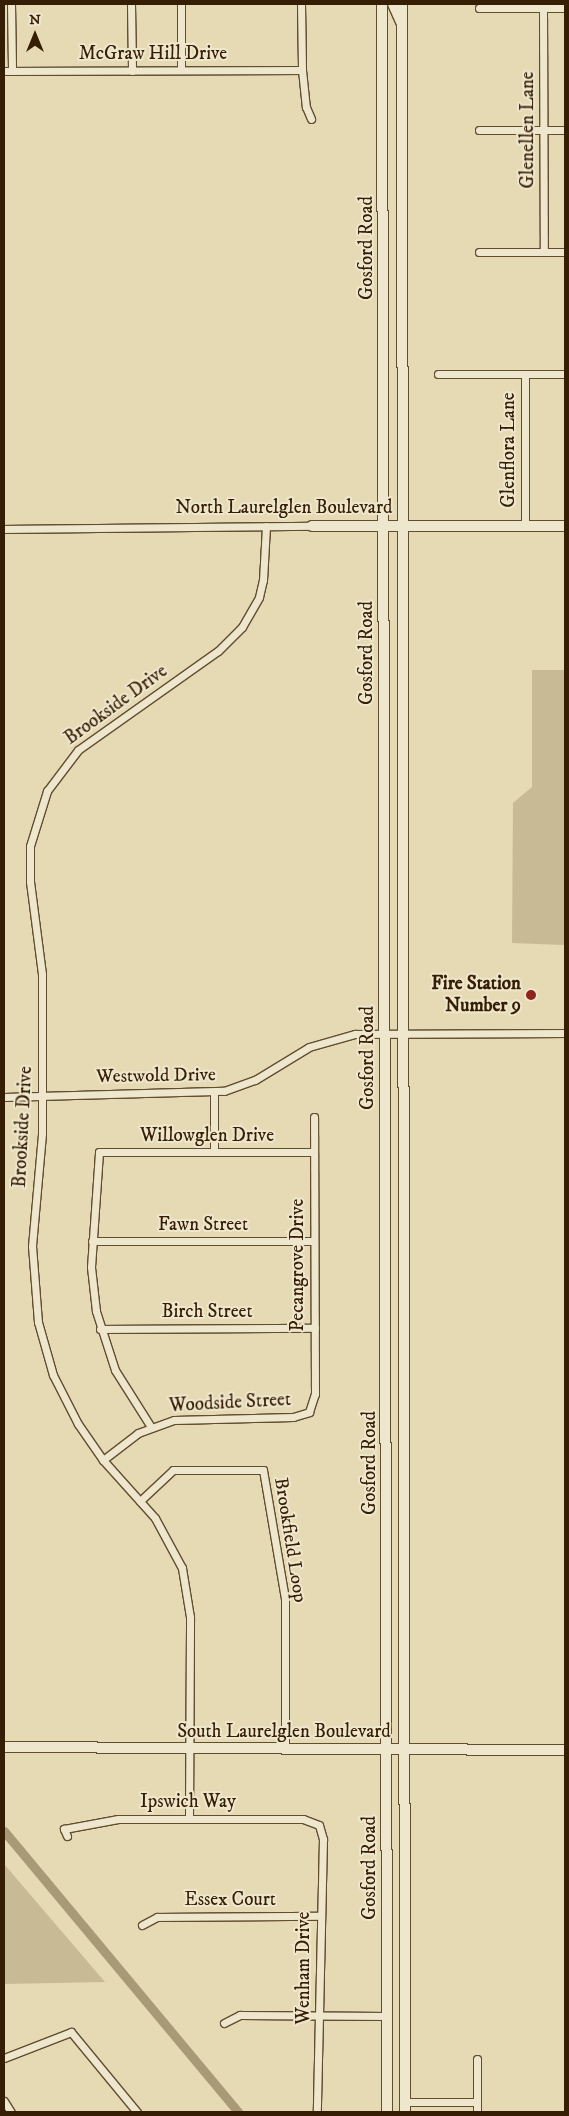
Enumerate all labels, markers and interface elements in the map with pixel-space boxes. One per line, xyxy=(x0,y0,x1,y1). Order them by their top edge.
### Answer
north arrow xyxy=(10,10,60,60)
text: N xyxy=(29,11,41,29)
street label: McGraw Hill Drive xyxy=(79,43,227,65)
street label: Glenellen Lane xyxy=(517,71,539,189)
street label: Gosford Road xyxy=(356,196,378,300)
street label: Glenflora Lane xyxy=(498,392,520,508)
street label: North Laurelglen Boulevard xyxy=(176,497,392,519)
street label: Gosford Road xyxy=(356,601,378,705)
street label: Brookside Drive xyxy=(60,660,172,750)
place label: Fire Station Number 9 xyxy=(431,973,521,1017)
marker: Fire Station Number 9 xyxy=(525,989,537,1001)
street label: Gosford Road xyxy=(357,1006,379,1110)
street label: Westwold Drive xyxy=(96,1064,216,1088)
street label: Brookside Drive xyxy=(8,1066,38,1188)
street label: Willowglen Drive xyxy=(140,1125,274,1147)
street label: Pecangrove Drive xyxy=(287,1199,309,1331)
street label: Fawn Street xyxy=(158,1214,248,1236)
street label: Birch Street xyxy=(162,1301,252,1323)
street label: Woodside Street xyxy=(168,1388,292,1418)
street label: Gosford Road xyxy=(359,1411,381,1515)
street label: Brookfield Loop xyxy=(269,1476,311,1604)
street label: South Laurelglen Boulevard xyxy=(177,1721,391,1743)
street label: Ipswich Way xyxy=(140,1791,236,1813)
street label: Gosford Road xyxy=(359,1816,381,1920)
street label: Essex Court xyxy=(184,1889,276,1911)
street label: Wenham Drive xyxy=(293,1912,315,2024)

